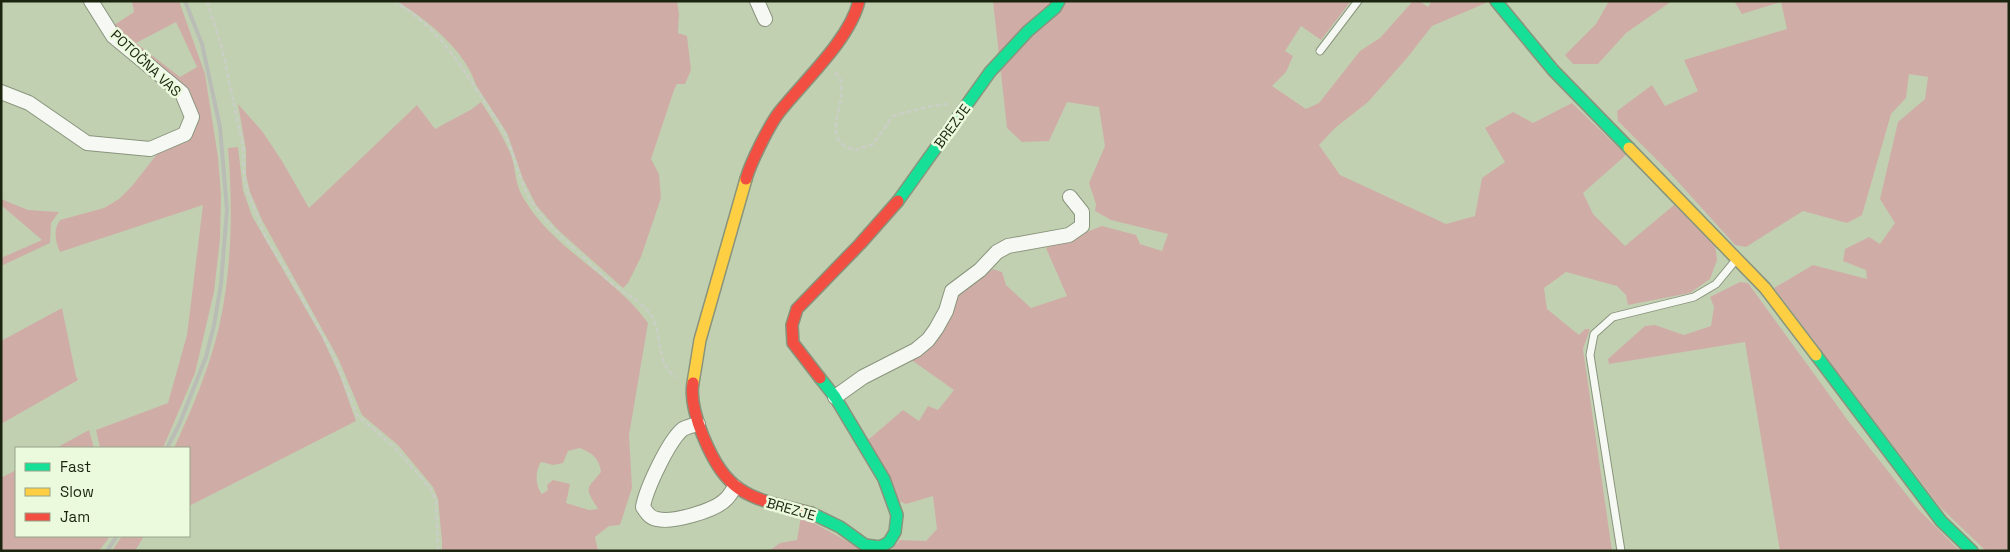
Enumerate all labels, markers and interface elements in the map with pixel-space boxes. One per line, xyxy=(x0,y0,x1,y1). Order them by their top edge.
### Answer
street label: POTOČNA VAS xyxy=(107,26,185,100)
street label: BREZJE xyxy=(930,100,974,152)
legend xyxy=(15,447,190,537)
text: Fast xyxy=(60,457,91,476)
text: Slow xyxy=(60,482,94,501)
street label: BREZJE xyxy=(764,493,818,525)
text: Jam xyxy=(60,507,90,526)

